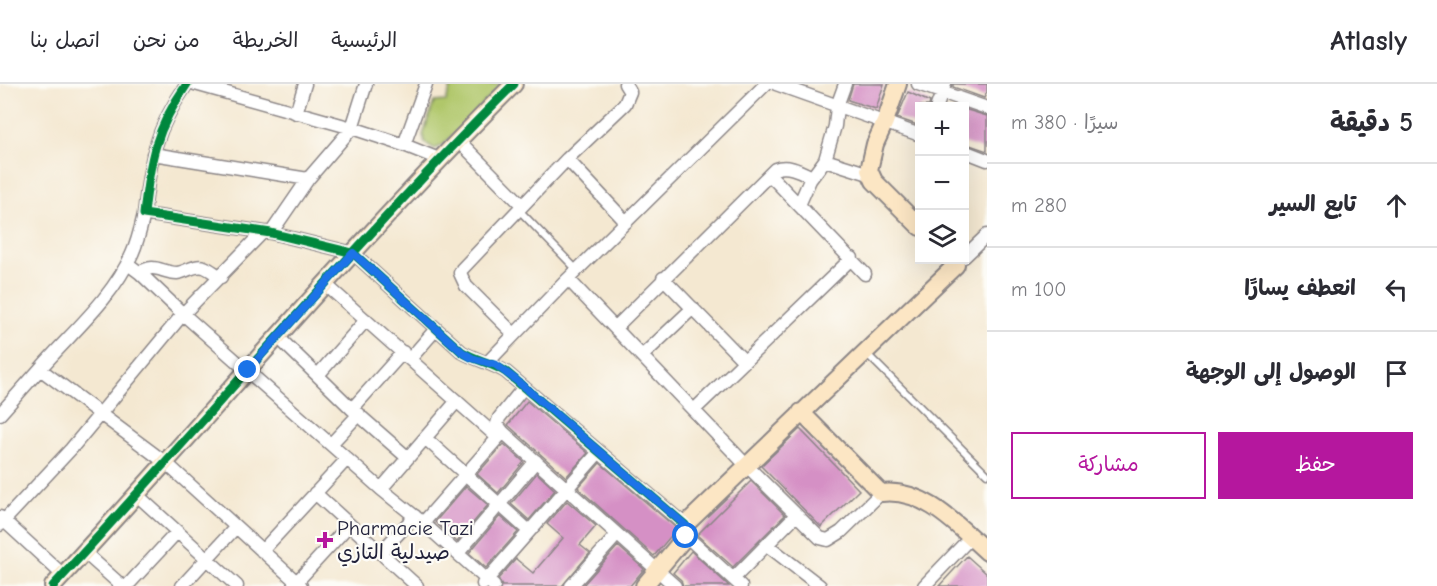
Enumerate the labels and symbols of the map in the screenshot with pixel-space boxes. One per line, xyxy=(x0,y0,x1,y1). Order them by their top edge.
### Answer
route end xyxy=(234,356,260,382)
place label: Pharmacie Tazi صيدلية التازي xyxy=(337,516,474,567)
route start xyxy=(672,522,698,548)
marker: Pharmacie Tazi صيدلية التازي xyxy=(318,533,332,547)

